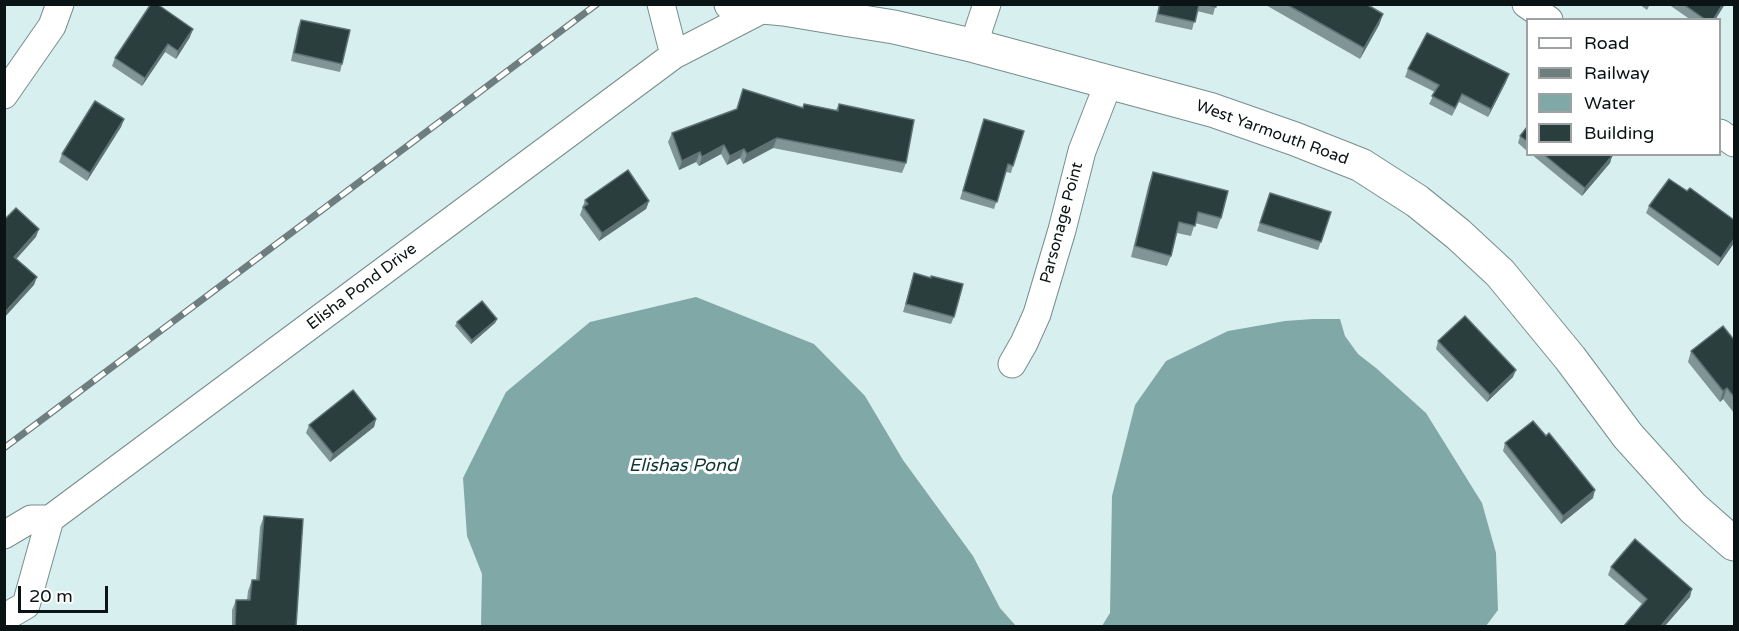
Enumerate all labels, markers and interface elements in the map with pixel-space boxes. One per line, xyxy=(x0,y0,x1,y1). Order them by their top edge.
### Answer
legend xyxy=(1526,18,1721,156)
text: Road xyxy=(1584,32,1629,54)
text: Railway xyxy=(1584,62,1650,84)
text: Water xyxy=(1584,92,1635,114)
street label: West Yarmouth Road xyxy=(1193,96,1351,170)
text: Building xyxy=(1584,122,1654,144)
street label: Parsonage Point xyxy=(1037,160,1087,286)
street label: Elisha Pond Drive xyxy=(303,239,421,335)
water label: Elishas Pond xyxy=(629,455,737,477)
scale bar xyxy=(21,574,111,612)
text: 20 m xyxy=(29,585,73,607)

